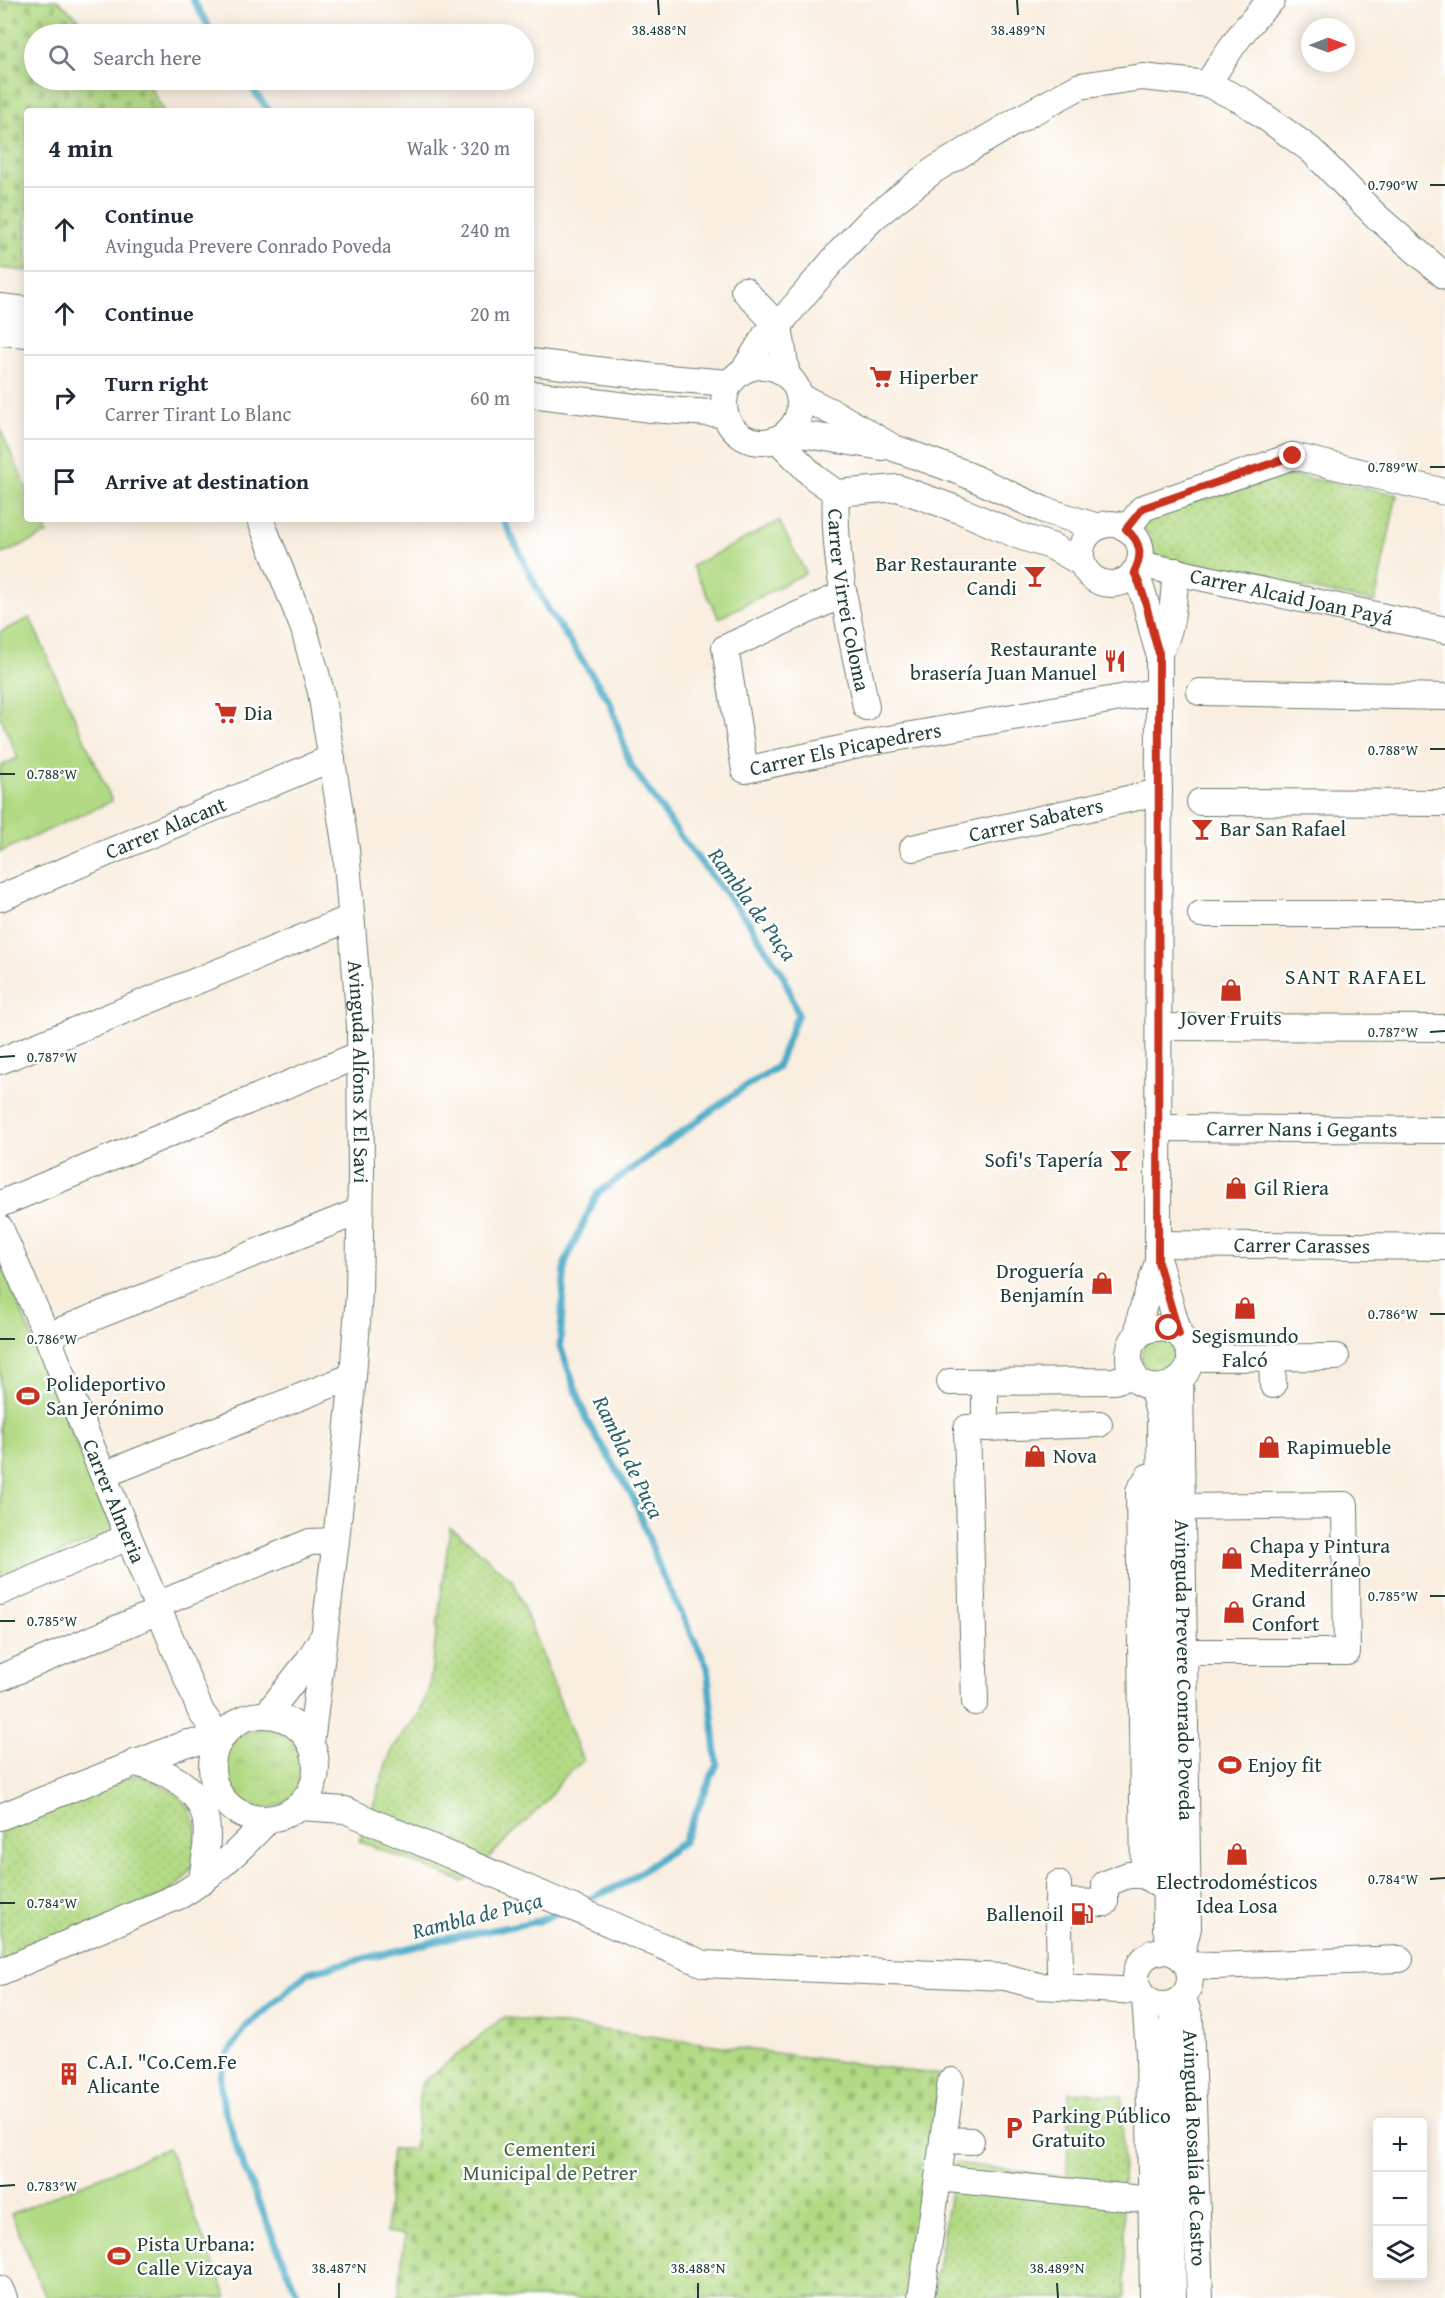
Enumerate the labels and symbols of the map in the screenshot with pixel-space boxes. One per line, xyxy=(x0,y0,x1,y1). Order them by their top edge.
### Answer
north arrow xyxy=(1301,18,1355,72)
text: 38.488°N xyxy=(632,19,687,40)
text: 38.489°N xyxy=(991,19,1046,40)
text: 0.790°W xyxy=(1368,174,1419,195)
place label: Hiperber xyxy=(899,361,978,392)
supermarket icon: Hiperber xyxy=(868,364,894,390)
route end xyxy=(1279,442,1305,468)
text: 0.789°W xyxy=(1368,456,1419,477)
street label: Carrer Virrei Coloma xyxy=(820,509,878,694)
place label: Bar Restaurante Candi xyxy=(875,548,1017,603)
street label: Carrer Alcaid Joan Payá xyxy=(1187,559,1396,633)
bar icon: Bar Restaurante Candi xyxy=(1022,563,1048,589)
place label: Restaurante brasería Juan Manuel xyxy=(910,633,1097,688)
restaurant icon: Restaurante brasería Juan Manuel xyxy=(1102,648,1128,674)
place label: Dia xyxy=(244,697,273,728)
supermarket icon: Dia xyxy=(213,700,239,726)
street label: Carrer Els Picapedrers xyxy=(747,714,944,784)
text: 0.788°W xyxy=(1368,739,1419,760)
text: 0.788°W xyxy=(27,763,78,784)
street label: Carrer Alacant xyxy=(100,788,231,867)
street label: Carrer Sabaters xyxy=(966,789,1106,850)
place label: Bar San Rafael xyxy=(1220,813,1346,844)
bar icon: Bar San Rafael xyxy=(1189,816,1215,842)
water label: Rambla de Puça xyxy=(700,840,805,967)
street label: Avinguda Alfons X El Savi xyxy=(340,959,377,1184)
district label: SANT RAFAEL xyxy=(1285,960,1427,992)
shop icon: Jover Fruits xyxy=(1218,977,1244,1003)
place label: Jover Fruits xyxy=(1177,1002,1282,1033)
text: 0.787°W xyxy=(1368,1021,1419,1042)
text: 0.787°W xyxy=(27,1046,78,1067)
street label: Carrer Nans i Gegants xyxy=(1207,1112,1397,1145)
place label: Sofi's Tapería xyxy=(984,1144,1103,1175)
bar icon: Sofi's Tapería xyxy=(1108,1147,1134,1173)
place label: Gil Riera xyxy=(1254,1172,1329,1203)
shop icon: Gil Riera xyxy=(1223,1175,1249,1201)
street label: Carrer Carasses xyxy=(1234,1229,1370,1261)
place label: Droguería Benjamín xyxy=(996,1255,1084,1310)
shop icon: Droguería Benjamín xyxy=(1089,1270,1115,1296)
shop icon: Segismundo Falcó xyxy=(1232,1295,1258,1321)
text: 0.786°W xyxy=(1368,1303,1419,1324)
route start xyxy=(1155,1314,1181,1340)
place label: Segismundo Falcó xyxy=(1191,1320,1299,1375)
text: 0.786°W xyxy=(27,1328,78,1349)
place label: Polideportivo San Jerónimo xyxy=(46,1368,166,1423)
sports icon: Polideportivo San Jerónimo xyxy=(15,1383,41,1409)
water label: Rambla de Puça xyxy=(585,1389,673,1524)
place label: Rapimueble xyxy=(1287,1431,1391,1462)
street label: Carrer Almeria xyxy=(75,1434,154,1568)
shop icon: Rapimueble xyxy=(1256,1434,1282,1460)
place label: Nova xyxy=(1053,1440,1097,1471)
shop icon: Nova xyxy=(1022,1443,1048,1469)
street label: Avinguda Prevere Conrado Poveda xyxy=(1167,1519,1202,1821)
place label: Chapa y Pintura Mediterráneo xyxy=(1250,1530,1390,1585)
shop icon: Chapa y Pintura Mediterráneo xyxy=(1219,1545,1245,1571)
place label: Grand Confort xyxy=(1252,1584,1320,1639)
text: 0.785°W xyxy=(1368,1585,1419,1606)
shop icon: Grand Confort xyxy=(1221,1599,1247,1625)
text: 0.785°W xyxy=(27,1610,78,1631)
place label: Enjoy fit xyxy=(1248,1749,1322,1780)
sports icon: Enjoy fit xyxy=(1217,1752,1243,1778)
shop icon: Electrodomésticos Idea Losa xyxy=(1224,1841,1250,1867)
place label: Electrodomésticos Idea Losa xyxy=(1156,1866,1318,1921)
text: 0.784°W xyxy=(1368,1868,1419,1889)
water label: Rambla de Puça xyxy=(407,1883,546,1947)
text: 0.784°W xyxy=(27,1892,78,1913)
place label: Ballenoil xyxy=(986,1898,1064,1929)
fuel station icon: Ballenoil xyxy=(1069,1901,1095,1927)
street label: Avinguda Rosalía de Castro xyxy=(1175,2029,1215,2267)
place label: C.A.I. "Co.Cem.Fe Alicante xyxy=(87,2046,237,2101)
building icon: C.A.I. "Co.Cem.Fe Alicante xyxy=(56,2061,82,2087)
place label: Parking Público Gratuito xyxy=(1032,2100,1171,2155)
parking icon: Parking Público Gratuito xyxy=(1001,2115,1027,2141)
park label: Cementeri Municipal de Petrer xyxy=(463,2133,638,2188)
text: 0.783°W xyxy=(27,2175,78,2196)
place label: Pista Urbana: Calle Vizcaya xyxy=(137,2228,255,2283)
sports icon: Pista Urbana: Calle Vizcaya xyxy=(106,2243,132,2269)
text: 38.487°N xyxy=(312,2257,367,2278)
text: 38.488°N xyxy=(671,2257,726,2278)
text: 38.489°N xyxy=(1030,2257,1085,2278)

